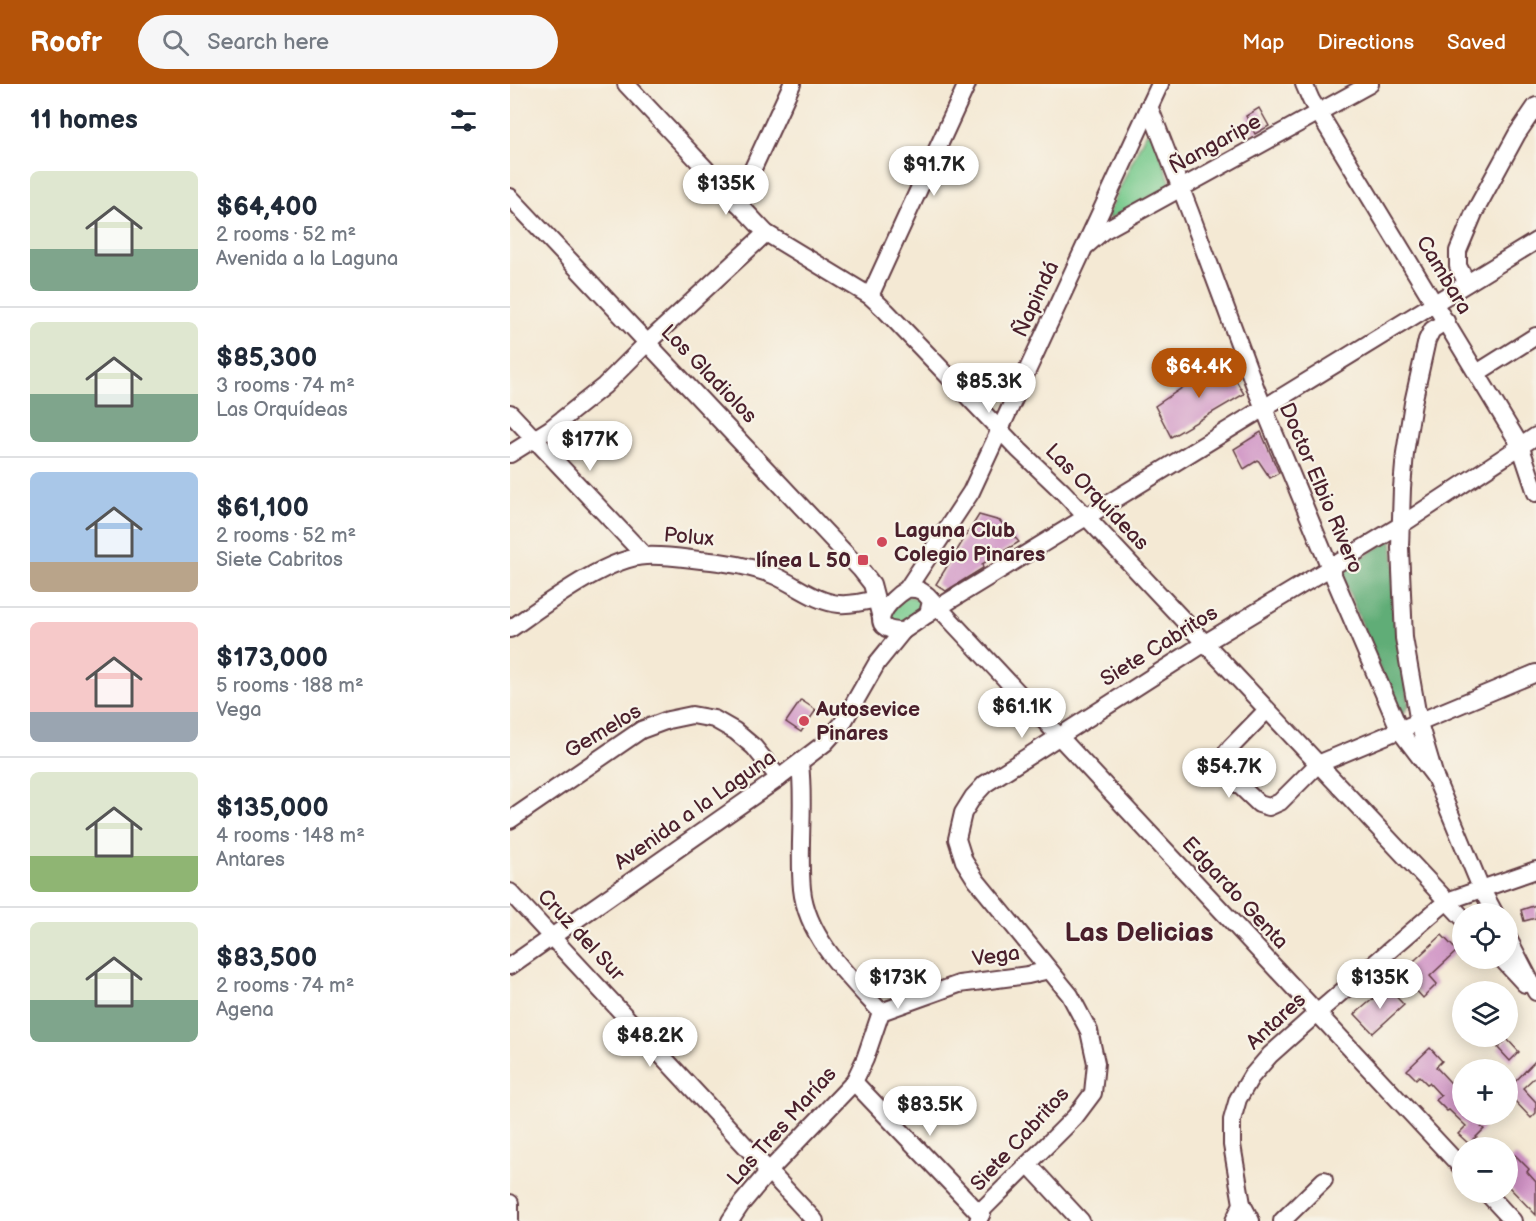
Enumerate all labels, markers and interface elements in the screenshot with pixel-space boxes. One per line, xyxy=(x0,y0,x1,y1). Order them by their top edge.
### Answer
search box xyxy=(138,15,558,69)
text: Roofr xyxy=(30,26,102,59)
icon: search xyxy=(159,26,192,59)
text: Search here xyxy=(207,29,329,56)
text: Map xyxy=(1242,30,1285,55)
text: Directions xyxy=(1318,30,1414,55)
text: Saved xyxy=(1447,30,1506,55)
icon: filters xyxy=(447,104,480,137)
text: 11 homes xyxy=(30,105,138,136)
street label: Ñangaripe xyxy=(1165,109,1265,179)
pin: $91.7K xyxy=(885,146,983,197)
text: $91.7K xyxy=(903,153,965,177)
pin: $135K xyxy=(684,165,768,216)
text: $135K xyxy=(697,172,755,196)
text: $64,400 xyxy=(216,192,318,223)
icon: home xyxy=(78,195,150,267)
text: 2 rooms · 52 m² xyxy=(216,223,356,247)
street label: Cambara xyxy=(1411,231,1477,319)
text: Avenida a la Laguna xyxy=(216,247,398,271)
street label: Ñapindá xyxy=(1008,257,1064,341)
street label: Los Gladiolos xyxy=(656,320,762,428)
text: $85,300 xyxy=(216,343,317,374)
icon: home xyxy=(78,346,150,418)
pin: $64.4K xyxy=(1150,348,1248,399)
text: $64.4K xyxy=(1166,355,1232,379)
pin: $85.3K xyxy=(940,363,1038,414)
text: $85.3K xyxy=(956,370,1022,394)
text: 3 rooms · 74 m² xyxy=(216,374,355,398)
text: Las Orquídeas xyxy=(216,398,348,422)
street label: Doctor Elbio Rivero xyxy=(1274,399,1368,577)
pin: $177K xyxy=(548,421,632,472)
text: $177K xyxy=(561,428,619,452)
street label: Las Orquídeas xyxy=(1040,439,1154,555)
text: $61,100 xyxy=(216,493,309,524)
icon: home xyxy=(78,496,150,568)
place label: Laguna Club Colegio Pinares xyxy=(894,518,1045,567)
street label: Polux xyxy=(663,522,715,552)
text: 2 rooms · 52 m² xyxy=(216,524,356,548)
marker: Laguna Club Colegio Pinares xyxy=(875,535,889,549)
text: Siete Cabritos xyxy=(216,548,343,572)
place label: línea L 50 xyxy=(756,548,851,573)
marker: línea L 50 xyxy=(856,553,870,567)
street label: Siete Cabritos xyxy=(1096,600,1222,692)
text: $173,000 xyxy=(216,643,328,674)
icon: home xyxy=(78,646,150,718)
text: 5 rooms · 188 m² xyxy=(216,674,364,698)
pin: $61.1K xyxy=(973,688,1071,739)
text: $61.1K xyxy=(992,695,1052,719)
place label: Autosevice Pinares xyxy=(815,697,920,746)
text: Vega xyxy=(216,698,262,722)
street label: Gemelos xyxy=(560,698,646,764)
marker: Autosevice Pinares xyxy=(797,714,811,728)
street label: Avenida a la Laguna xyxy=(609,745,781,875)
pin: $54.7K xyxy=(1180,748,1278,799)
text: $54.7K xyxy=(1196,755,1262,779)
text: $135,000 xyxy=(216,793,329,824)
icon: home xyxy=(78,796,150,868)
text: 4 rooms · 148 m² xyxy=(216,824,365,848)
street label: Edgardo Genta xyxy=(1177,832,1293,954)
text: Antares xyxy=(216,848,285,872)
street label: Cruz del Sur xyxy=(532,884,630,986)
map controls xyxy=(1452,903,1518,1203)
button: locate xyxy=(1452,903,1518,969)
district label: Las Delicias xyxy=(1064,917,1214,949)
street label: Vega xyxy=(971,940,1021,972)
text: $83,500 xyxy=(216,943,317,974)
icon: home xyxy=(78,946,150,1018)
pin: $173K xyxy=(856,959,940,1010)
pin: $135K xyxy=(1338,959,1422,1010)
text: $173K xyxy=(869,966,927,990)
text: $135K xyxy=(1351,966,1409,990)
text: 2 rooms · 74 m² xyxy=(216,974,354,998)
button: layers xyxy=(1452,981,1518,1047)
street label: Antares xyxy=(1241,987,1311,1055)
text: Agena xyxy=(216,998,274,1022)
pin: $48.2K xyxy=(601,1017,699,1068)
text: $48.2K xyxy=(617,1024,683,1048)
button: + xyxy=(1452,1059,1518,1125)
street label: Las Tres Marías xyxy=(722,1062,842,1190)
street label: Siete Cabritos xyxy=(965,1082,1075,1196)
pin: $83.5K xyxy=(881,1086,979,1137)
text: $83.5K xyxy=(897,1093,963,1117)
button: − xyxy=(1452,1137,1518,1203)

